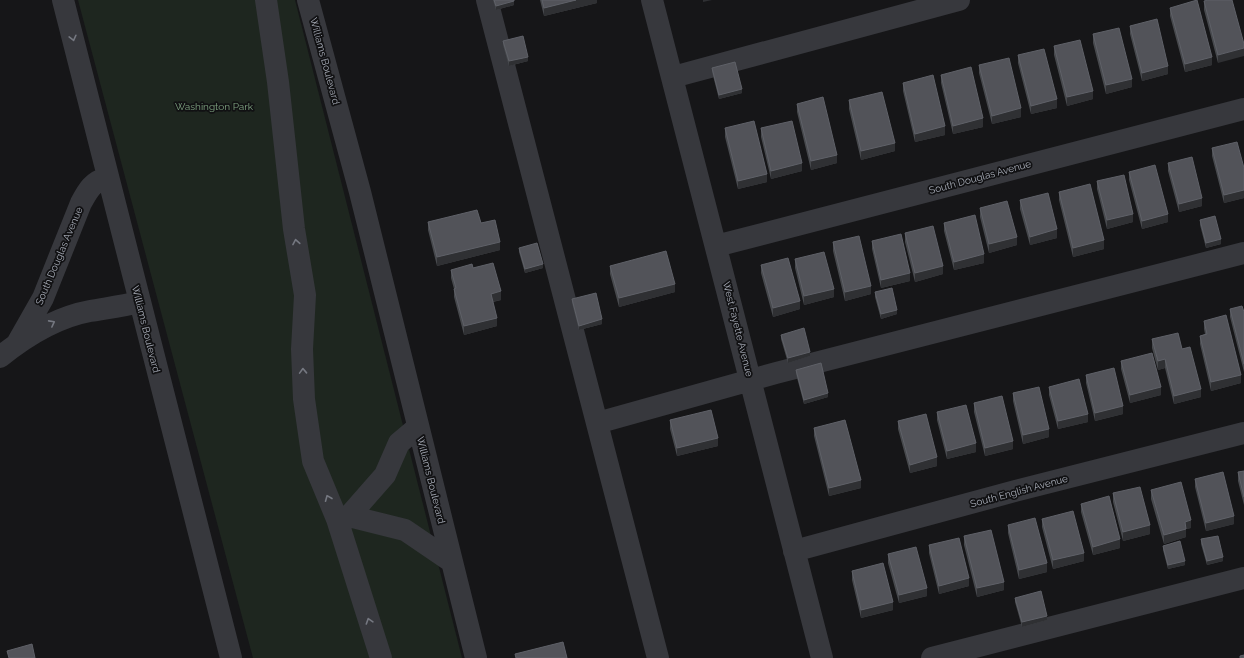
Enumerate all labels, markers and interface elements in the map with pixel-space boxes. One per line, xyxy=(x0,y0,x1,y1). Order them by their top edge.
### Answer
street label: Williams Boulevard xyxy=(308,16,342,106)
one-way arrow xyxy=(68,35,76,41)
park label: Washington Park xyxy=(175,101,254,112)
street label: South Douglas Avenue xyxy=(928,158,1032,196)
street label: South Douglas Avenue xyxy=(33,205,85,307)
one-way arrow xyxy=(292,239,301,245)
street label: West Fayette Avenue xyxy=(721,280,755,378)
street label: Williams Boulevard xyxy=(130,284,162,374)
one-way arrow xyxy=(48,321,55,328)
one-way arrow xyxy=(299,368,307,374)
street label: Williams Boulevard xyxy=(415,435,447,525)
street label: South English Avenue xyxy=(969,473,1069,509)
one-way arrow xyxy=(325,494,333,501)
one-way arrow xyxy=(365,617,374,624)

